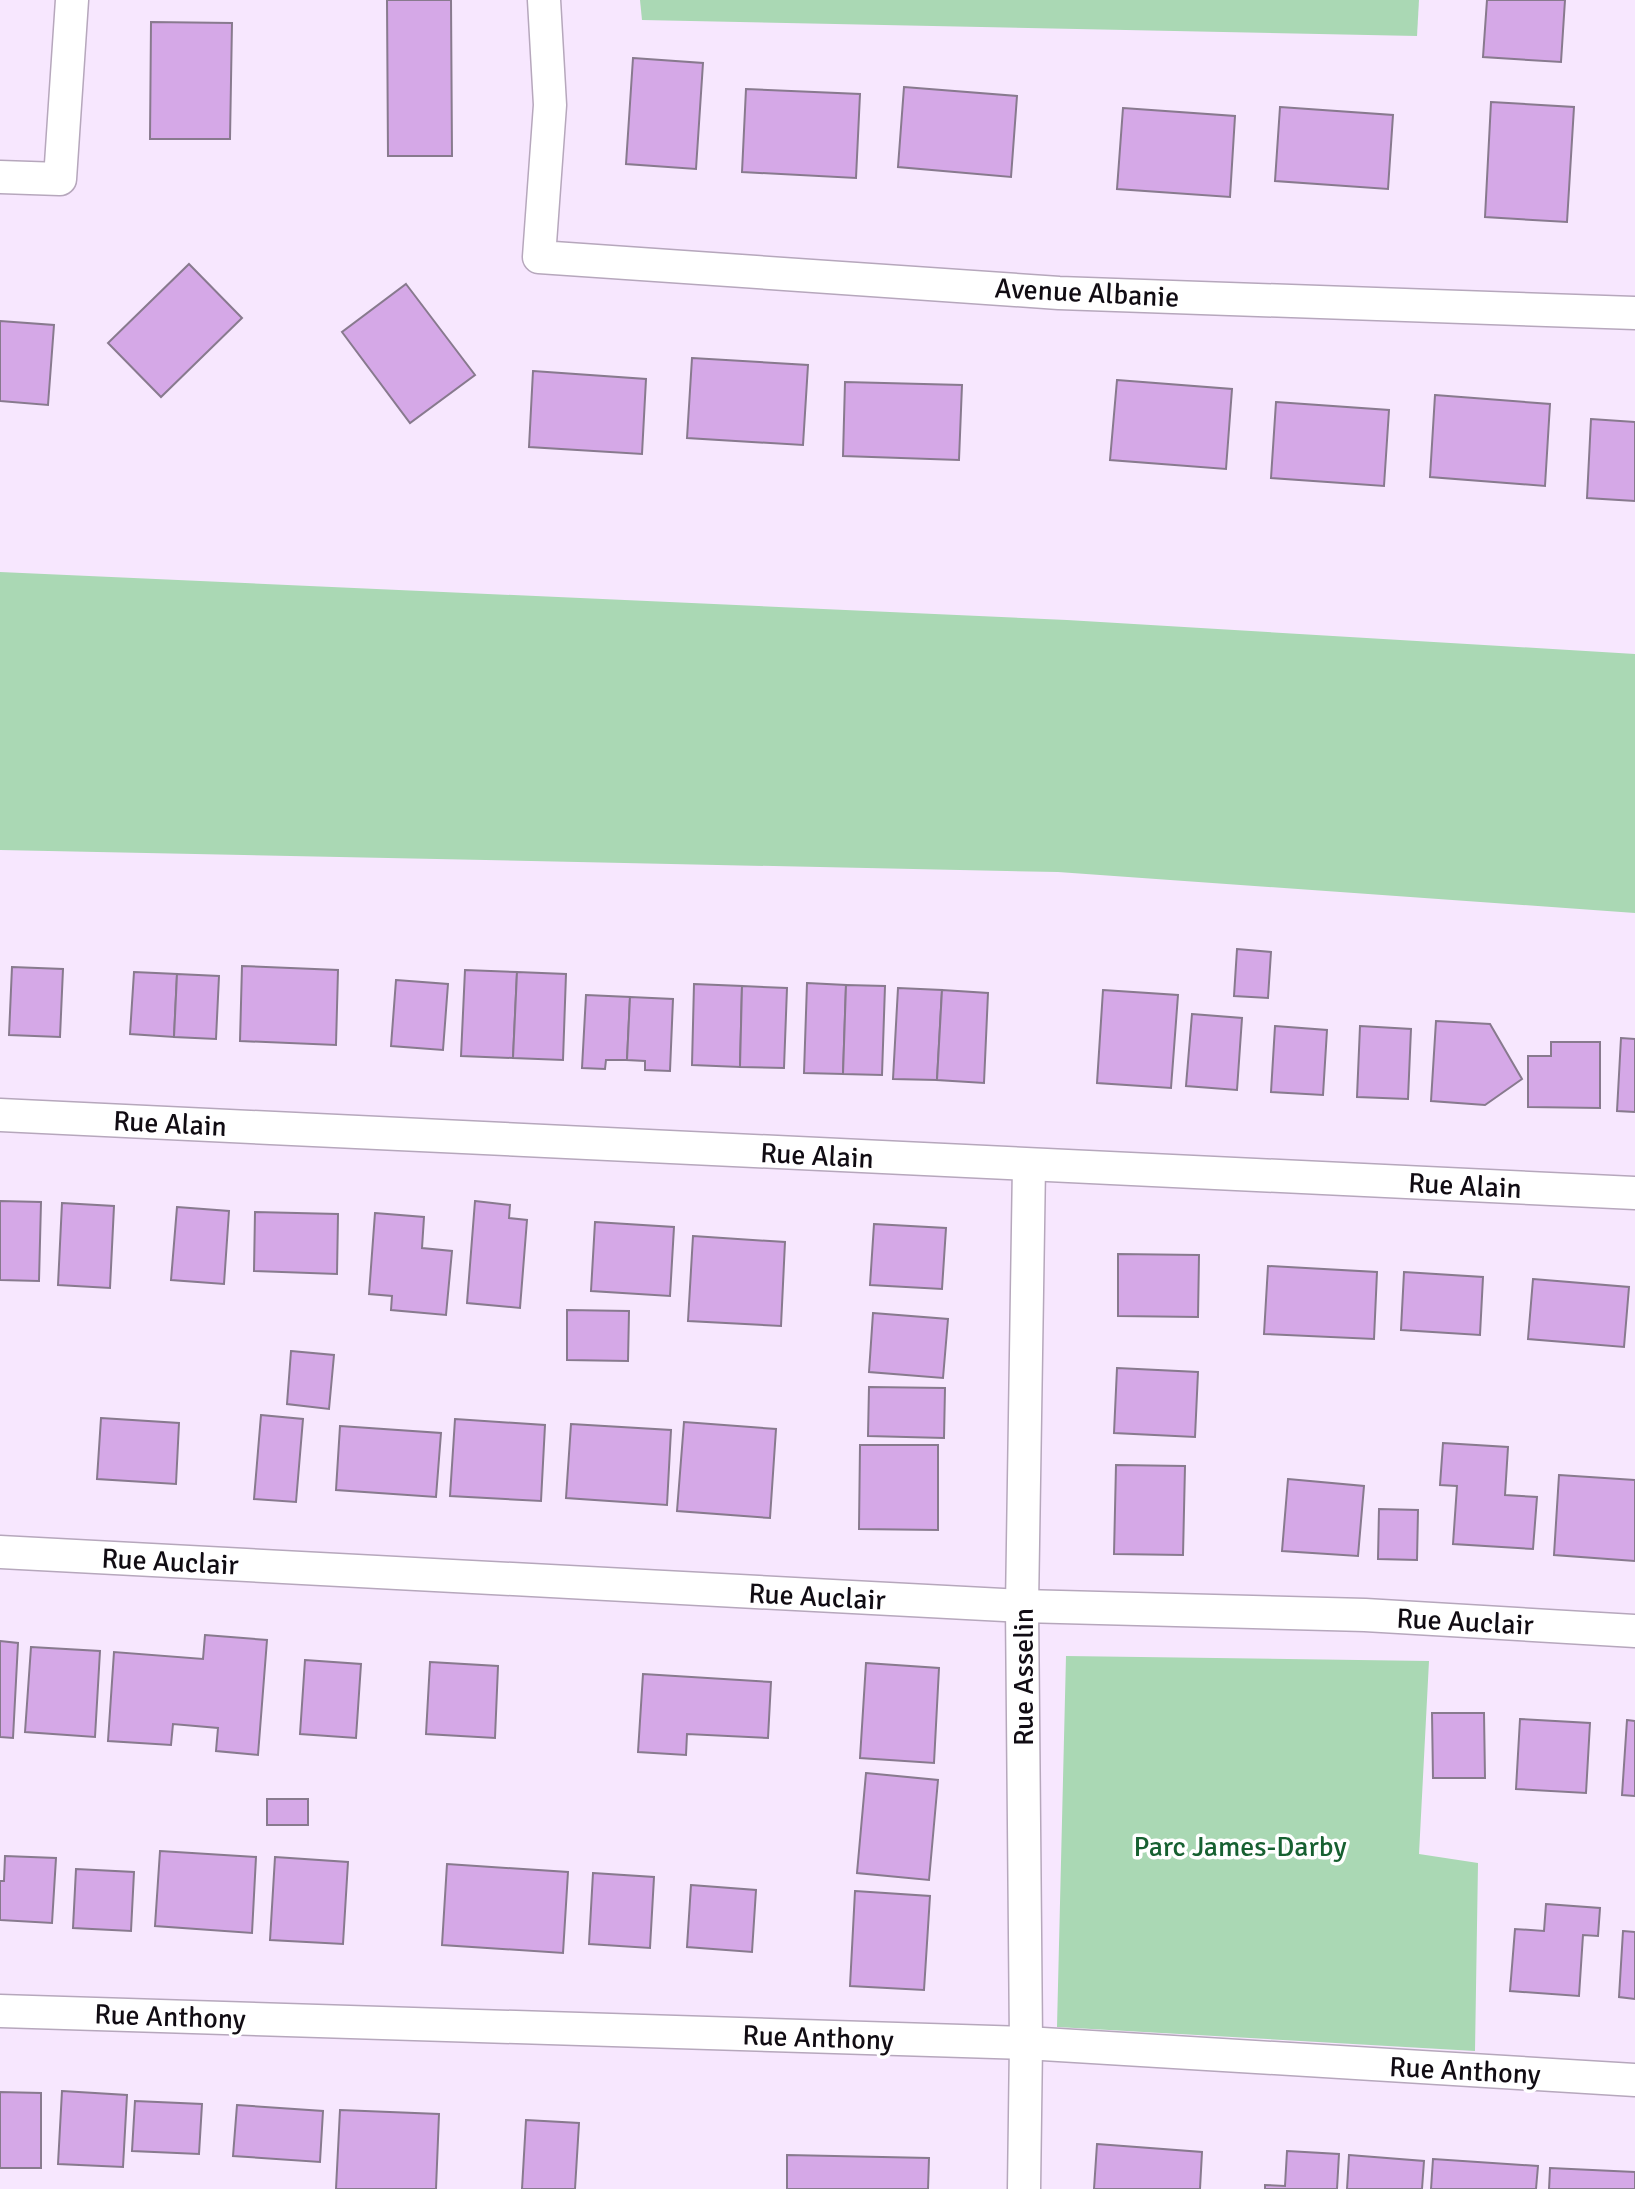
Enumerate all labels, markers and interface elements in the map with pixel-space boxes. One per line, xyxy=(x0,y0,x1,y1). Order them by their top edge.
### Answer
street label: Avenue Albanie xyxy=(994,271,1180,315)
street label: Rue Alain xyxy=(112,1104,228,1144)
street label: Rue Alain xyxy=(759,1136,875,1176)
street label: Rue Alain xyxy=(1407,1166,1523,1206)
street label: Rue Auclair xyxy=(100,1541,240,1583)
street label: Rue Auclair xyxy=(747,1576,887,1618)
street label: Rue Auclair xyxy=(1395,1601,1535,1643)
street label: Rue Asselin xyxy=(1007,1608,1041,1746)
park label: Parc James-Darby xyxy=(1133,1830,1347,1864)
street label: Rue Anthony xyxy=(94,1997,246,2037)
street label: Rue Anthony xyxy=(742,2018,894,2058)
street label: Rue Anthony xyxy=(1388,2050,1541,2092)

